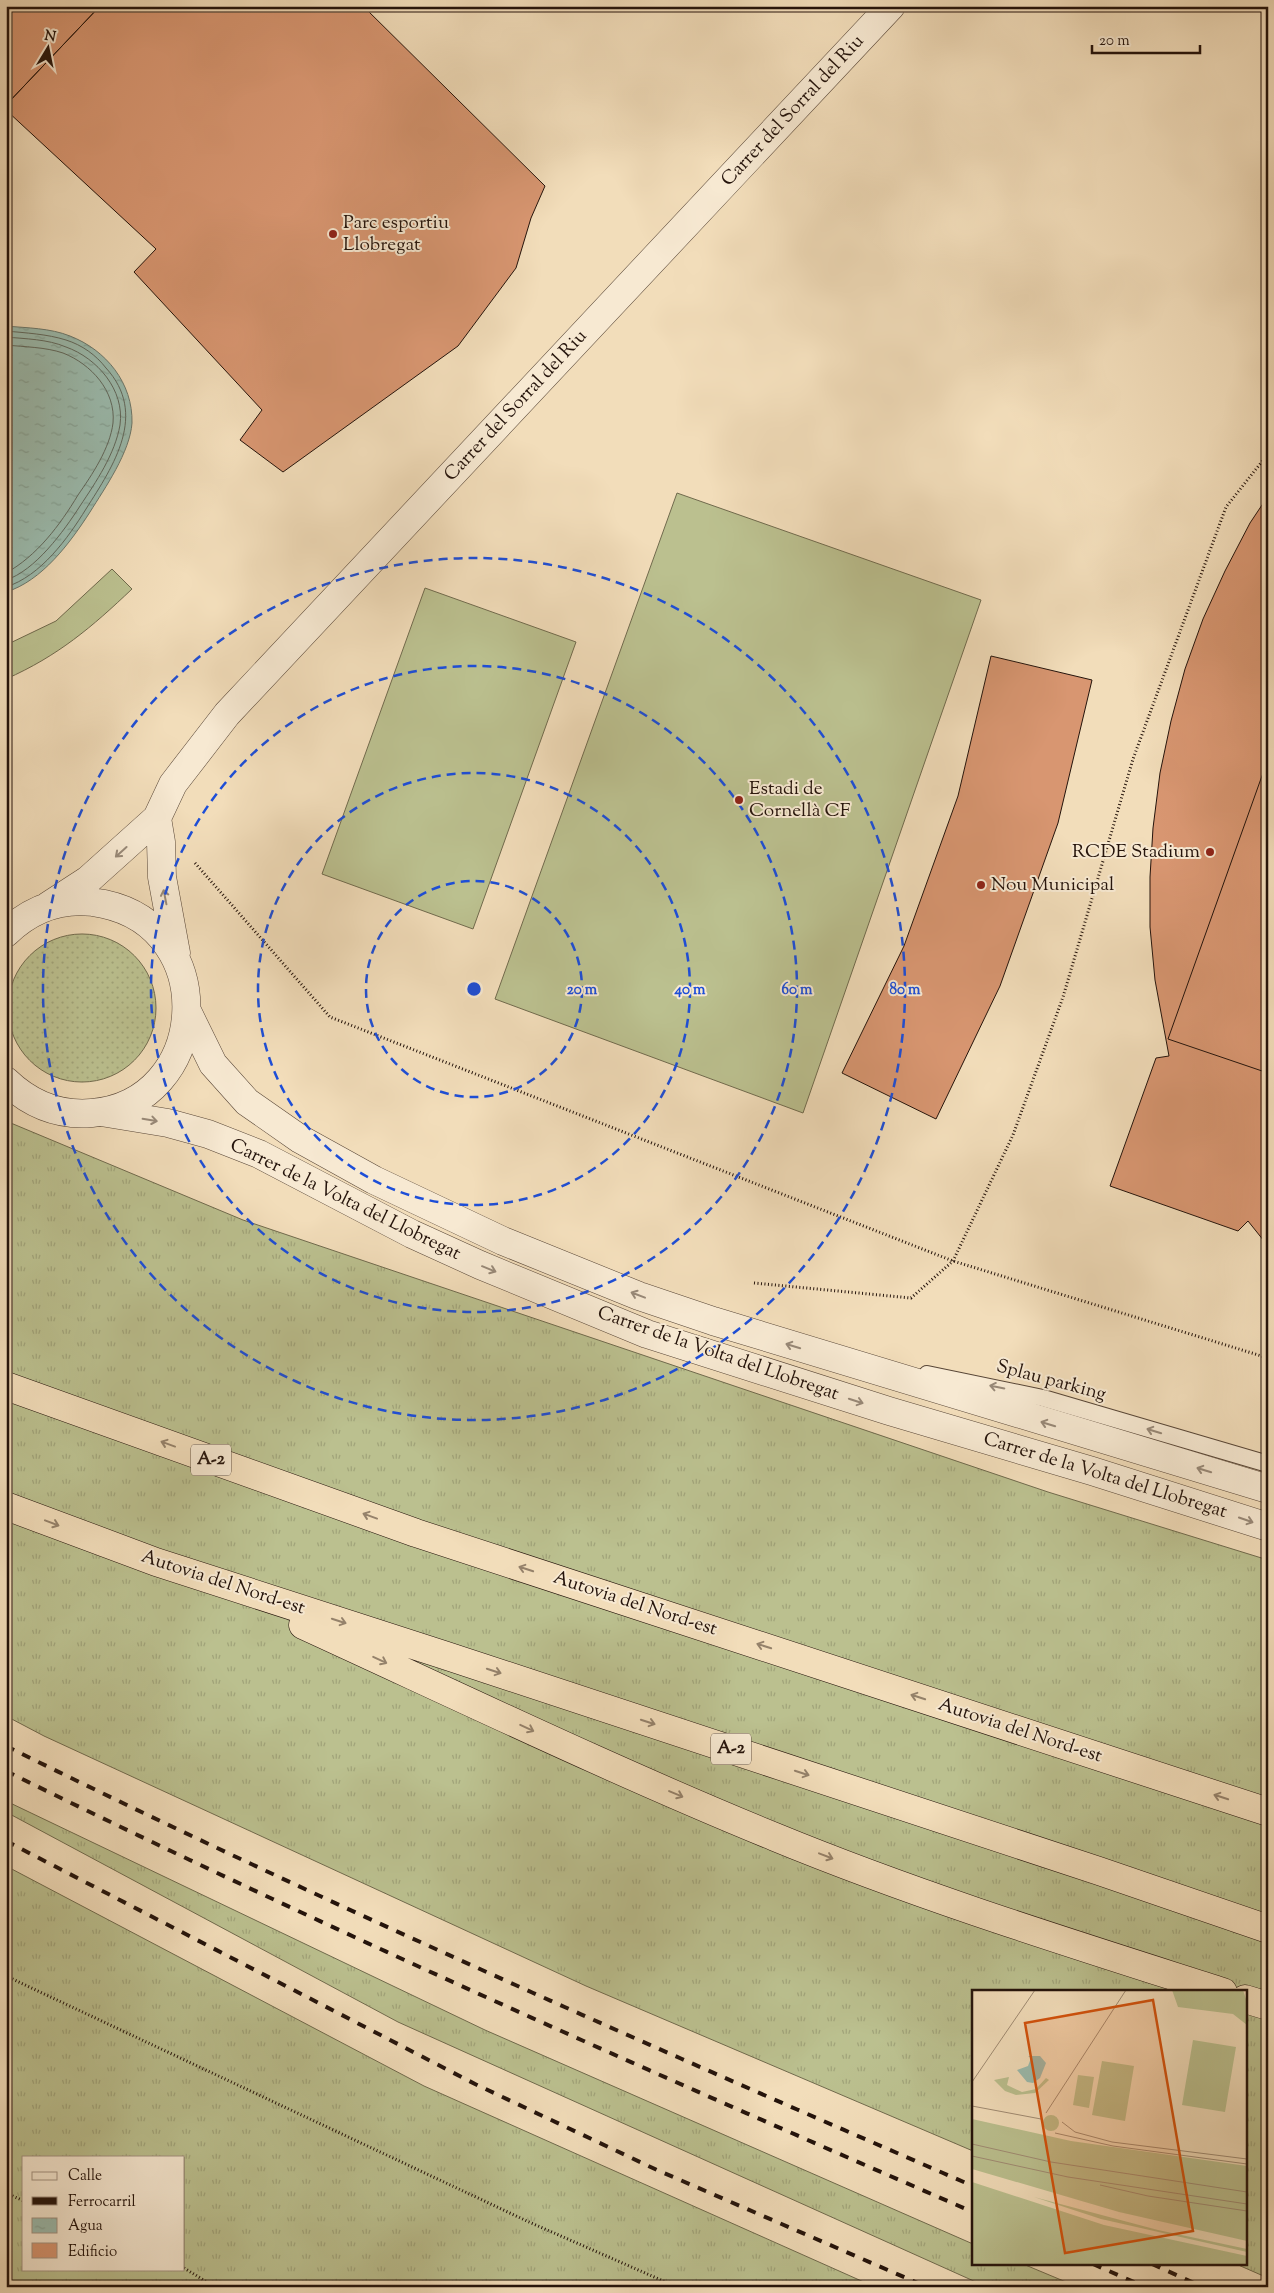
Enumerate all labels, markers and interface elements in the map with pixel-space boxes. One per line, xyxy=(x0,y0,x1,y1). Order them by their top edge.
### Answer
north arrow xyxy=(22,22,72,72)
scale bar xyxy=(1092,22,1199,54)
text: N xyxy=(43,26,57,48)
street label: Carrer del Sorral del Riu xyxy=(715,29,871,193)
text: 20 m xyxy=(1099,31,1130,52)
place label: Parc esportiu Llobregat xyxy=(343,210,449,259)
marker: Parc esportiu Llobregat xyxy=(327,228,339,240)
street label: Carrer del Sorral del Riu xyxy=(438,324,594,488)
place label: Estadi de Cornellà CF xyxy=(749,776,851,825)
marker: Estadi de Cornellà CF xyxy=(733,794,745,806)
place label: RCDE Stadium xyxy=(1072,839,1200,866)
one-way arrow xyxy=(115,846,128,857)
marker: RCDE Stadium xyxy=(1204,846,1216,858)
place label: Nou Municipal xyxy=(991,872,1114,899)
marker: Nou Municipal xyxy=(975,879,987,891)
one-way arrow xyxy=(160,889,170,905)
centre of rings xyxy=(465,980,483,998)
text: 20 m xyxy=(567,980,598,1001)
text: 40 m xyxy=(674,980,706,1001)
text: 60 m xyxy=(782,980,813,1001)
text: 80 m xyxy=(889,980,921,1001)
one-way arrow xyxy=(141,1115,157,1125)
street label: Carrer de la Volta del Llobregat xyxy=(225,1132,465,1268)
one-way arrow xyxy=(481,1265,496,1275)
one-way arrow xyxy=(631,1290,646,1299)
street label: Carrer de la Volta del Llobregat xyxy=(594,1300,843,1408)
one-way arrow xyxy=(785,1340,801,1350)
street label: Splau parking xyxy=(993,1353,1109,1409)
one-way arrow xyxy=(990,1382,1006,1391)
one-way arrow xyxy=(848,1396,864,1406)
one-way arrow xyxy=(1041,1418,1057,1428)
one-way arrow xyxy=(1146,1425,1162,1435)
street label: Carrer de la Volta del Llobregat xyxy=(980,1426,1231,1526)
one-way arrow xyxy=(160,1439,176,1448)
road number: A-2 xyxy=(191,1444,231,1476)
one-way arrow xyxy=(1196,1465,1212,1475)
one-way arrow xyxy=(363,1511,378,1520)
one-way arrow xyxy=(1237,1515,1253,1525)
one-way arrow xyxy=(44,1519,59,1528)
street label: Autovia del Nord-est xyxy=(137,1544,309,1622)
one-way arrow xyxy=(518,1563,534,1573)
street label: Autovia del Nord-est xyxy=(549,1565,721,1643)
one-way arrow xyxy=(331,1617,346,1626)
one-way arrow xyxy=(756,1641,772,1651)
one-way arrow xyxy=(372,1656,387,1666)
one-way arrow xyxy=(485,1667,501,1676)
one-way arrow xyxy=(910,1692,926,1701)
street label: Autovia del Nord-est xyxy=(934,1692,1106,1770)
one-way arrow xyxy=(640,1718,655,1727)
one-way arrow xyxy=(520,1724,535,1734)
road number: A-2 xyxy=(711,1734,751,1765)
one-way arrow xyxy=(794,1769,810,1778)
one-way arrow xyxy=(668,1790,683,1800)
one-way arrow xyxy=(1214,1792,1230,1801)
one-way arrow xyxy=(818,1852,833,1861)
inset map xyxy=(972,1990,1246,2266)
legend xyxy=(22,2156,185,2270)
text: Calle xyxy=(68,2166,102,2187)
text: Ferrocarril xyxy=(68,2192,136,2213)
text: Agua xyxy=(68,2216,103,2237)
text: Edificio xyxy=(68,2242,117,2263)

